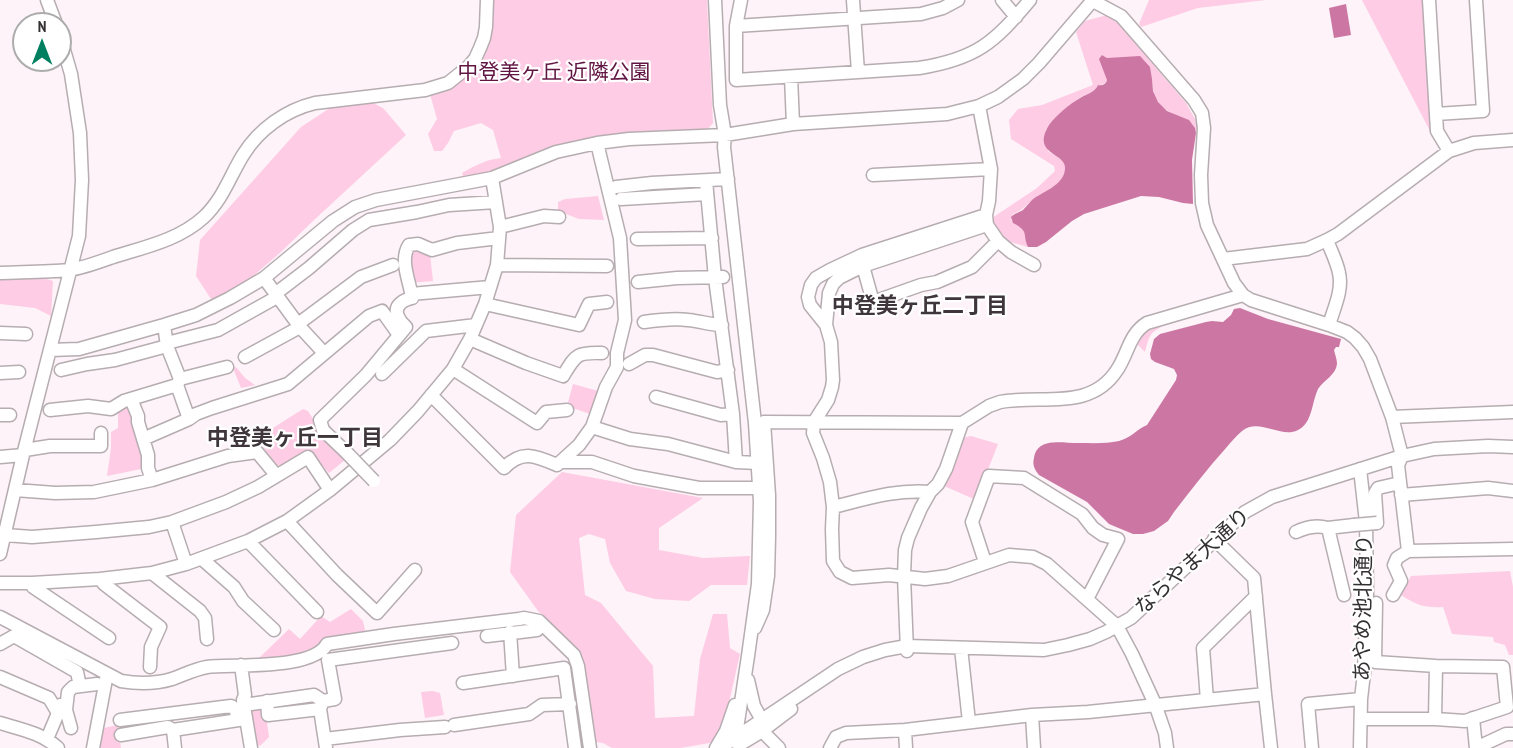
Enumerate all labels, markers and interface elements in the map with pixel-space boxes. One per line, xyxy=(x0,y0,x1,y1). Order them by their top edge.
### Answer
north arrow xyxy=(12,12,72,72)
text: N xyxy=(38,16,46,36)
park label: 中登美ヶ丘 近隣公園 xyxy=(457,60,651,86)
district label: 中登美ヶ丘二丁目 xyxy=(832,294,1008,320)
district label: 中登美ヶ丘一丁目 xyxy=(207,426,383,452)
street label: ならやま大通り xyxy=(1130,503,1256,621)
street label: あやめ池北通り xyxy=(1350,534,1378,682)

